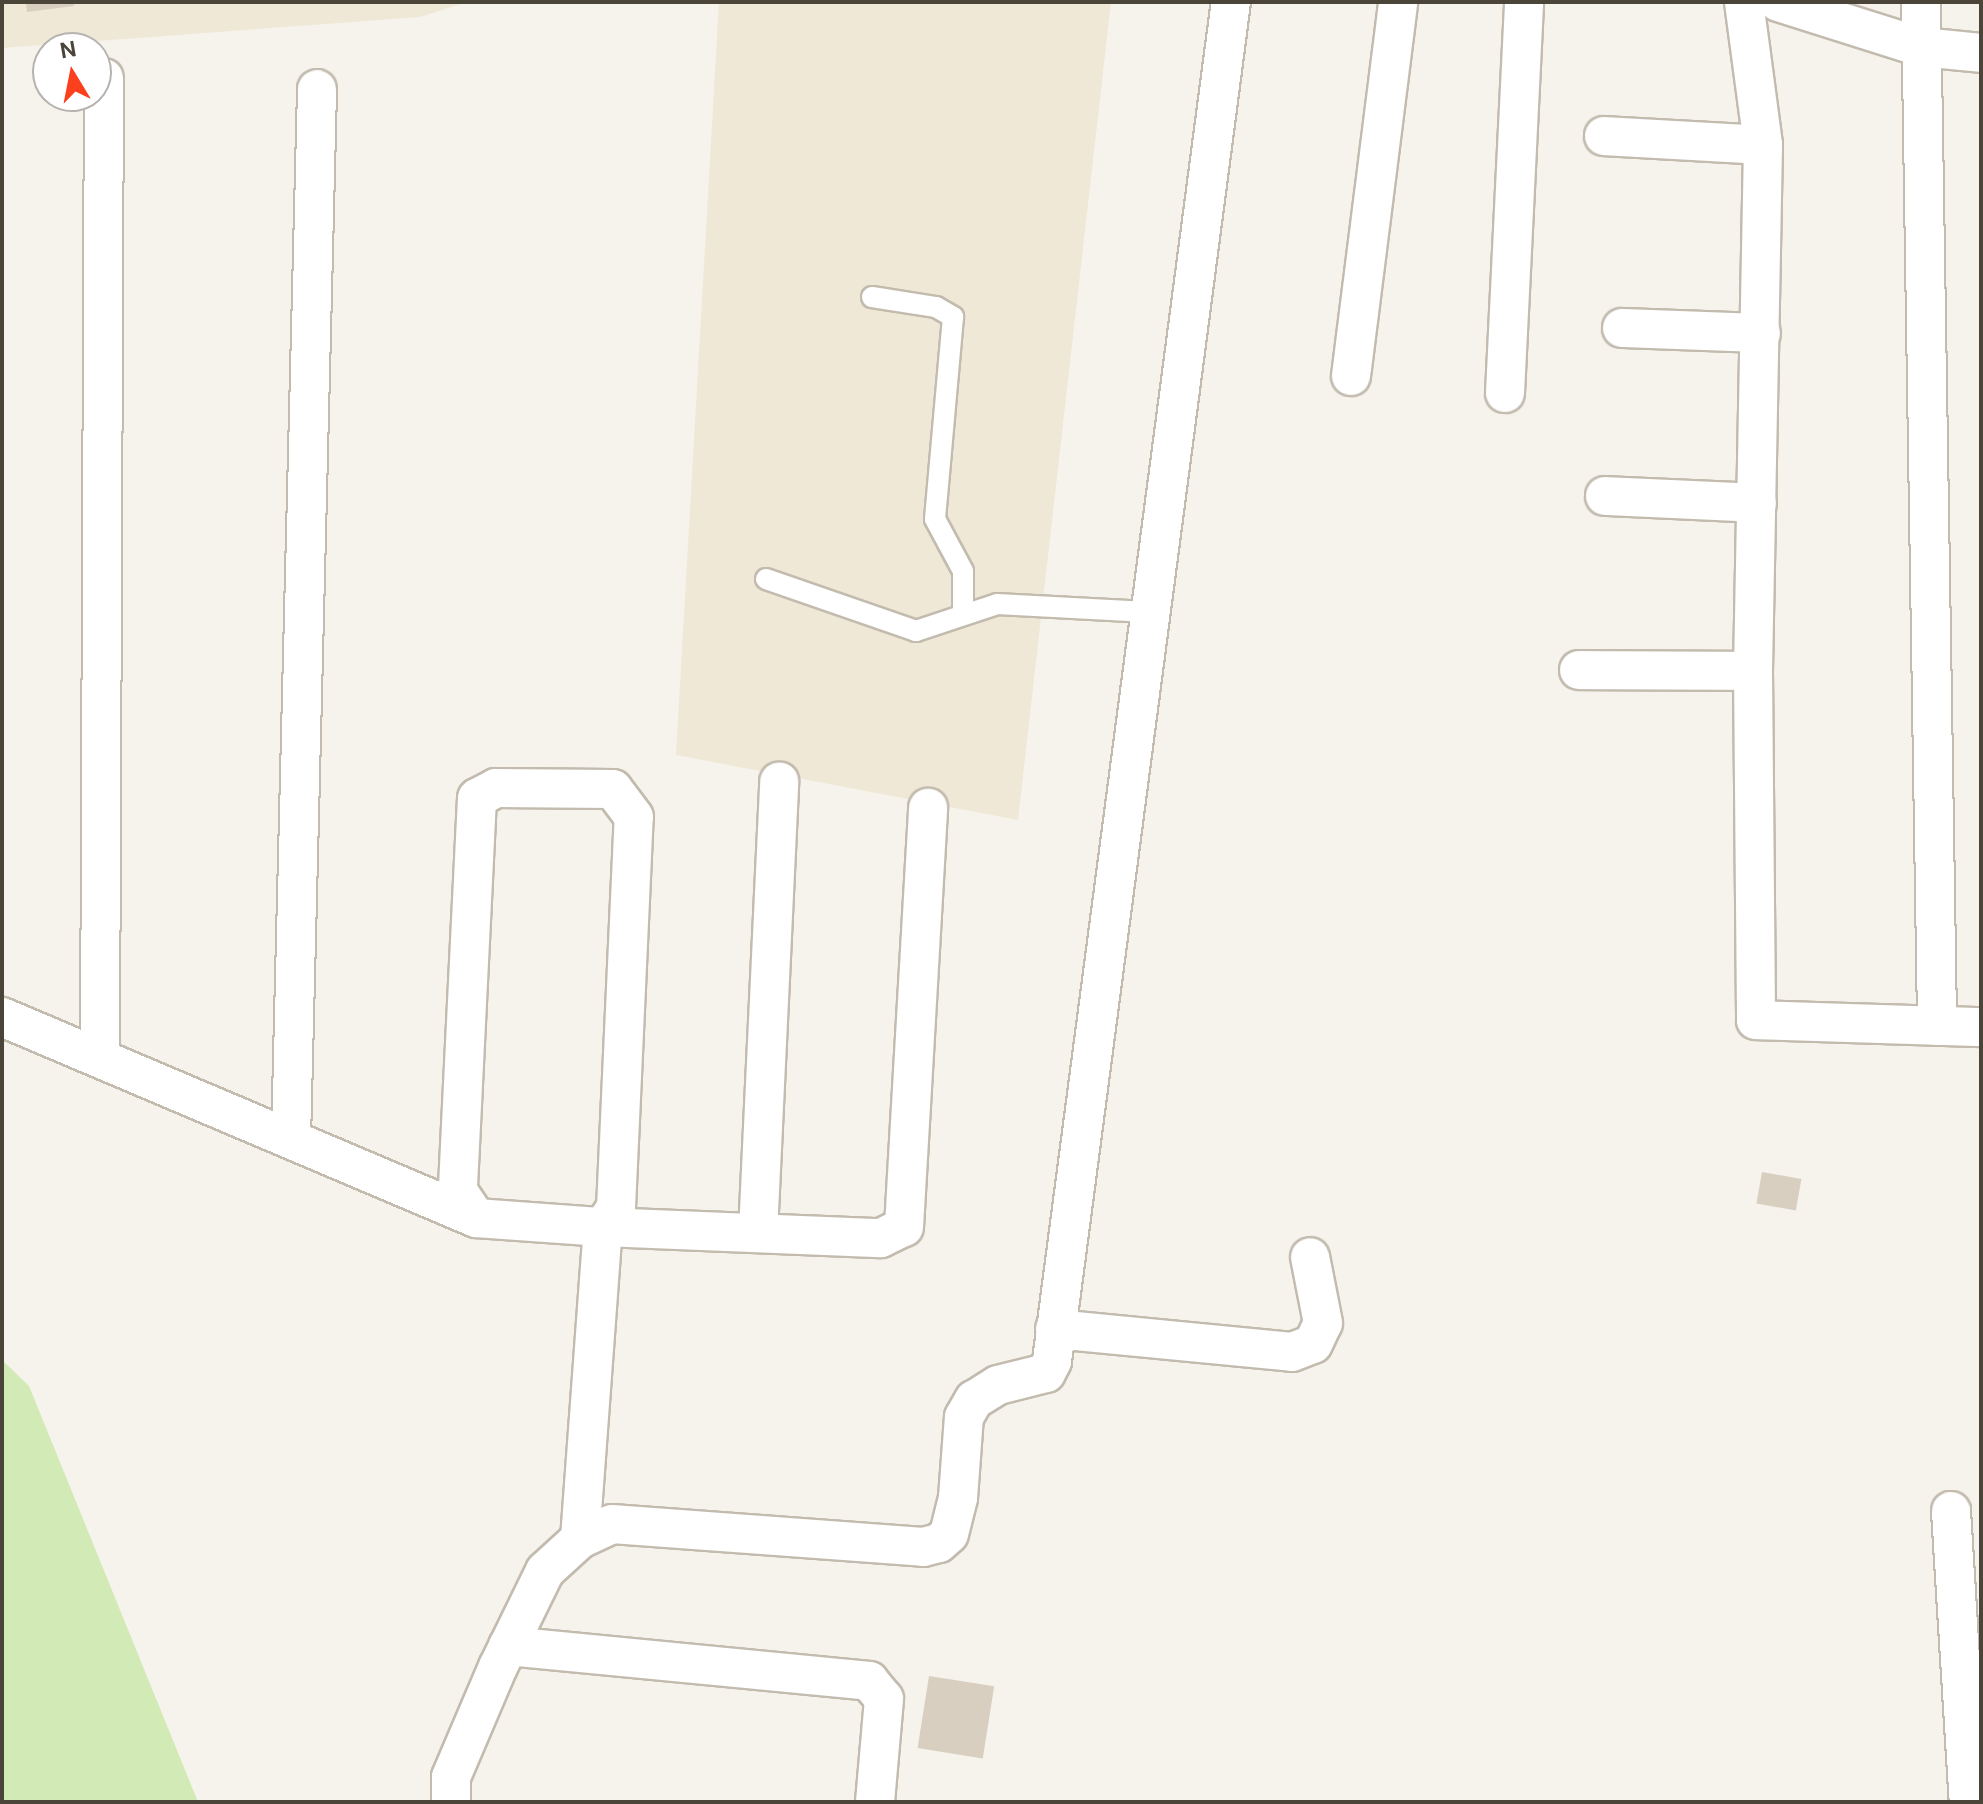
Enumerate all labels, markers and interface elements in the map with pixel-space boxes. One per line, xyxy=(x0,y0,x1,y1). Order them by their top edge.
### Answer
north arrow xyxy=(32,32,112,112)
text: N xyxy=(58,34,79,66)

